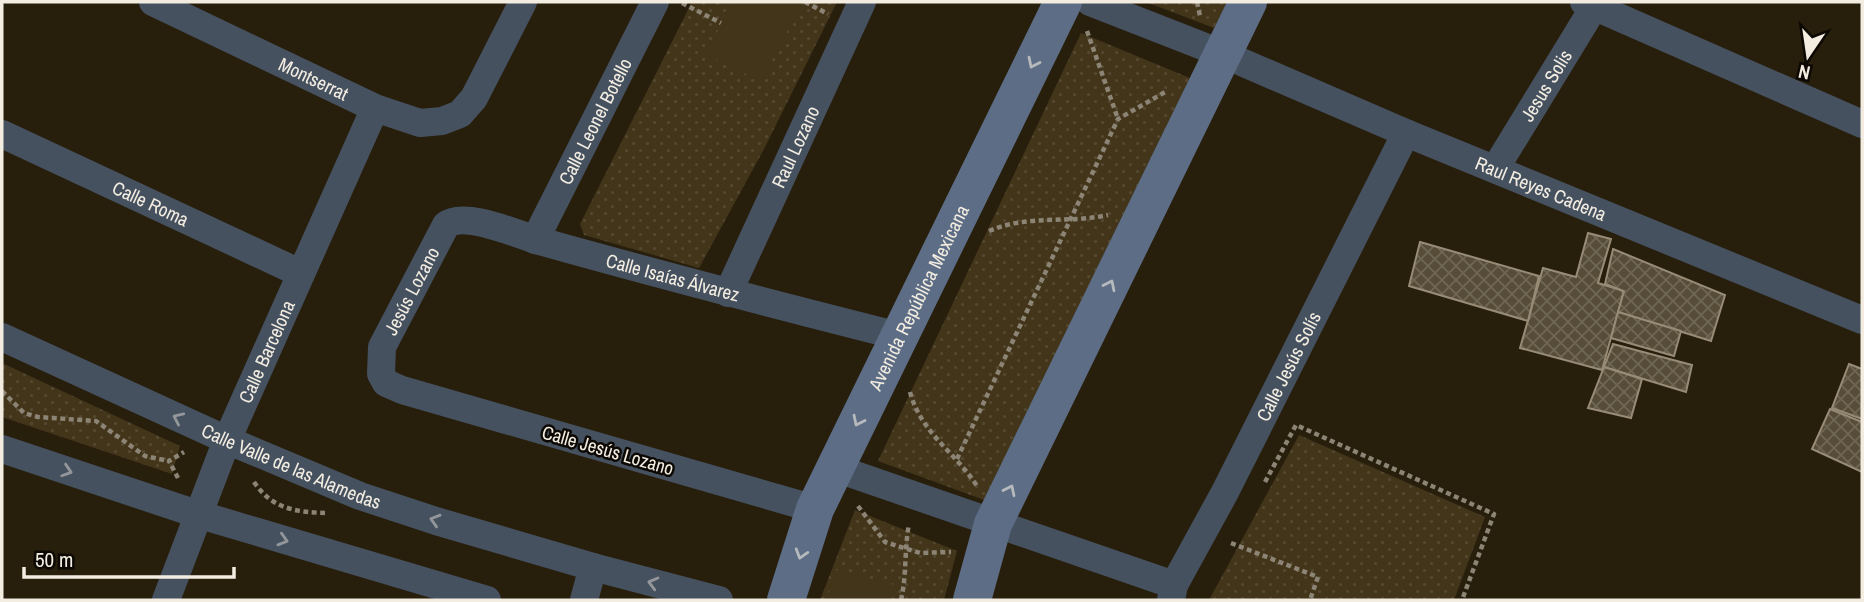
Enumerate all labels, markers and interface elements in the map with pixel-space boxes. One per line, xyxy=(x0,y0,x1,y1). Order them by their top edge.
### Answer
north arrow xyxy=(1773,21,1843,91)
street label: Jesus Solis xyxy=(1514,44,1578,126)
street label: Montserrat xyxy=(274,51,353,107)
street label: Calle Leonel Botello xyxy=(552,53,638,189)
one-way arrow xyxy=(1027,56,1041,68)
text: N xyxy=(1796,59,1813,86)
street label: Raul Lozano xyxy=(765,102,825,192)
street label: Raul Reyes Cadena xyxy=(1471,150,1611,227)
street label: Calle Roma xyxy=(108,174,193,232)
street label: Avenida República Mexicana xyxy=(862,200,975,395)
street label: Jesús Lozano xyxy=(378,242,445,339)
street label: Calle Isaías Álvarez xyxy=(603,247,743,308)
one-way arrow xyxy=(1101,280,1115,292)
street label: Calle Barcelona xyxy=(232,296,301,407)
street label: Calle Jesús Solís xyxy=(1250,307,1327,426)
one-way arrow xyxy=(173,412,185,426)
one-way arrow xyxy=(852,414,866,426)
street label: Calle Valle de las Alamedas xyxy=(197,417,385,515)
street label: Calle Jesús Lozano xyxy=(539,419,677,481)
one-way arrow xyxy=(60,462,72,477)
one-way arrow xyxy=(1002,485,1016,497)
one-way arrow xyxy=(429,514,441,528)
one-way arrow xyxy=(277,531,289,546)
scale bar xyxy=(24,536,234,580)
text: 50 m xyxy=(35,545,73,574)
one-way arrow xyxy=(794,548,809,560)
one-way arrow xyxy=(648,577,660,591)

